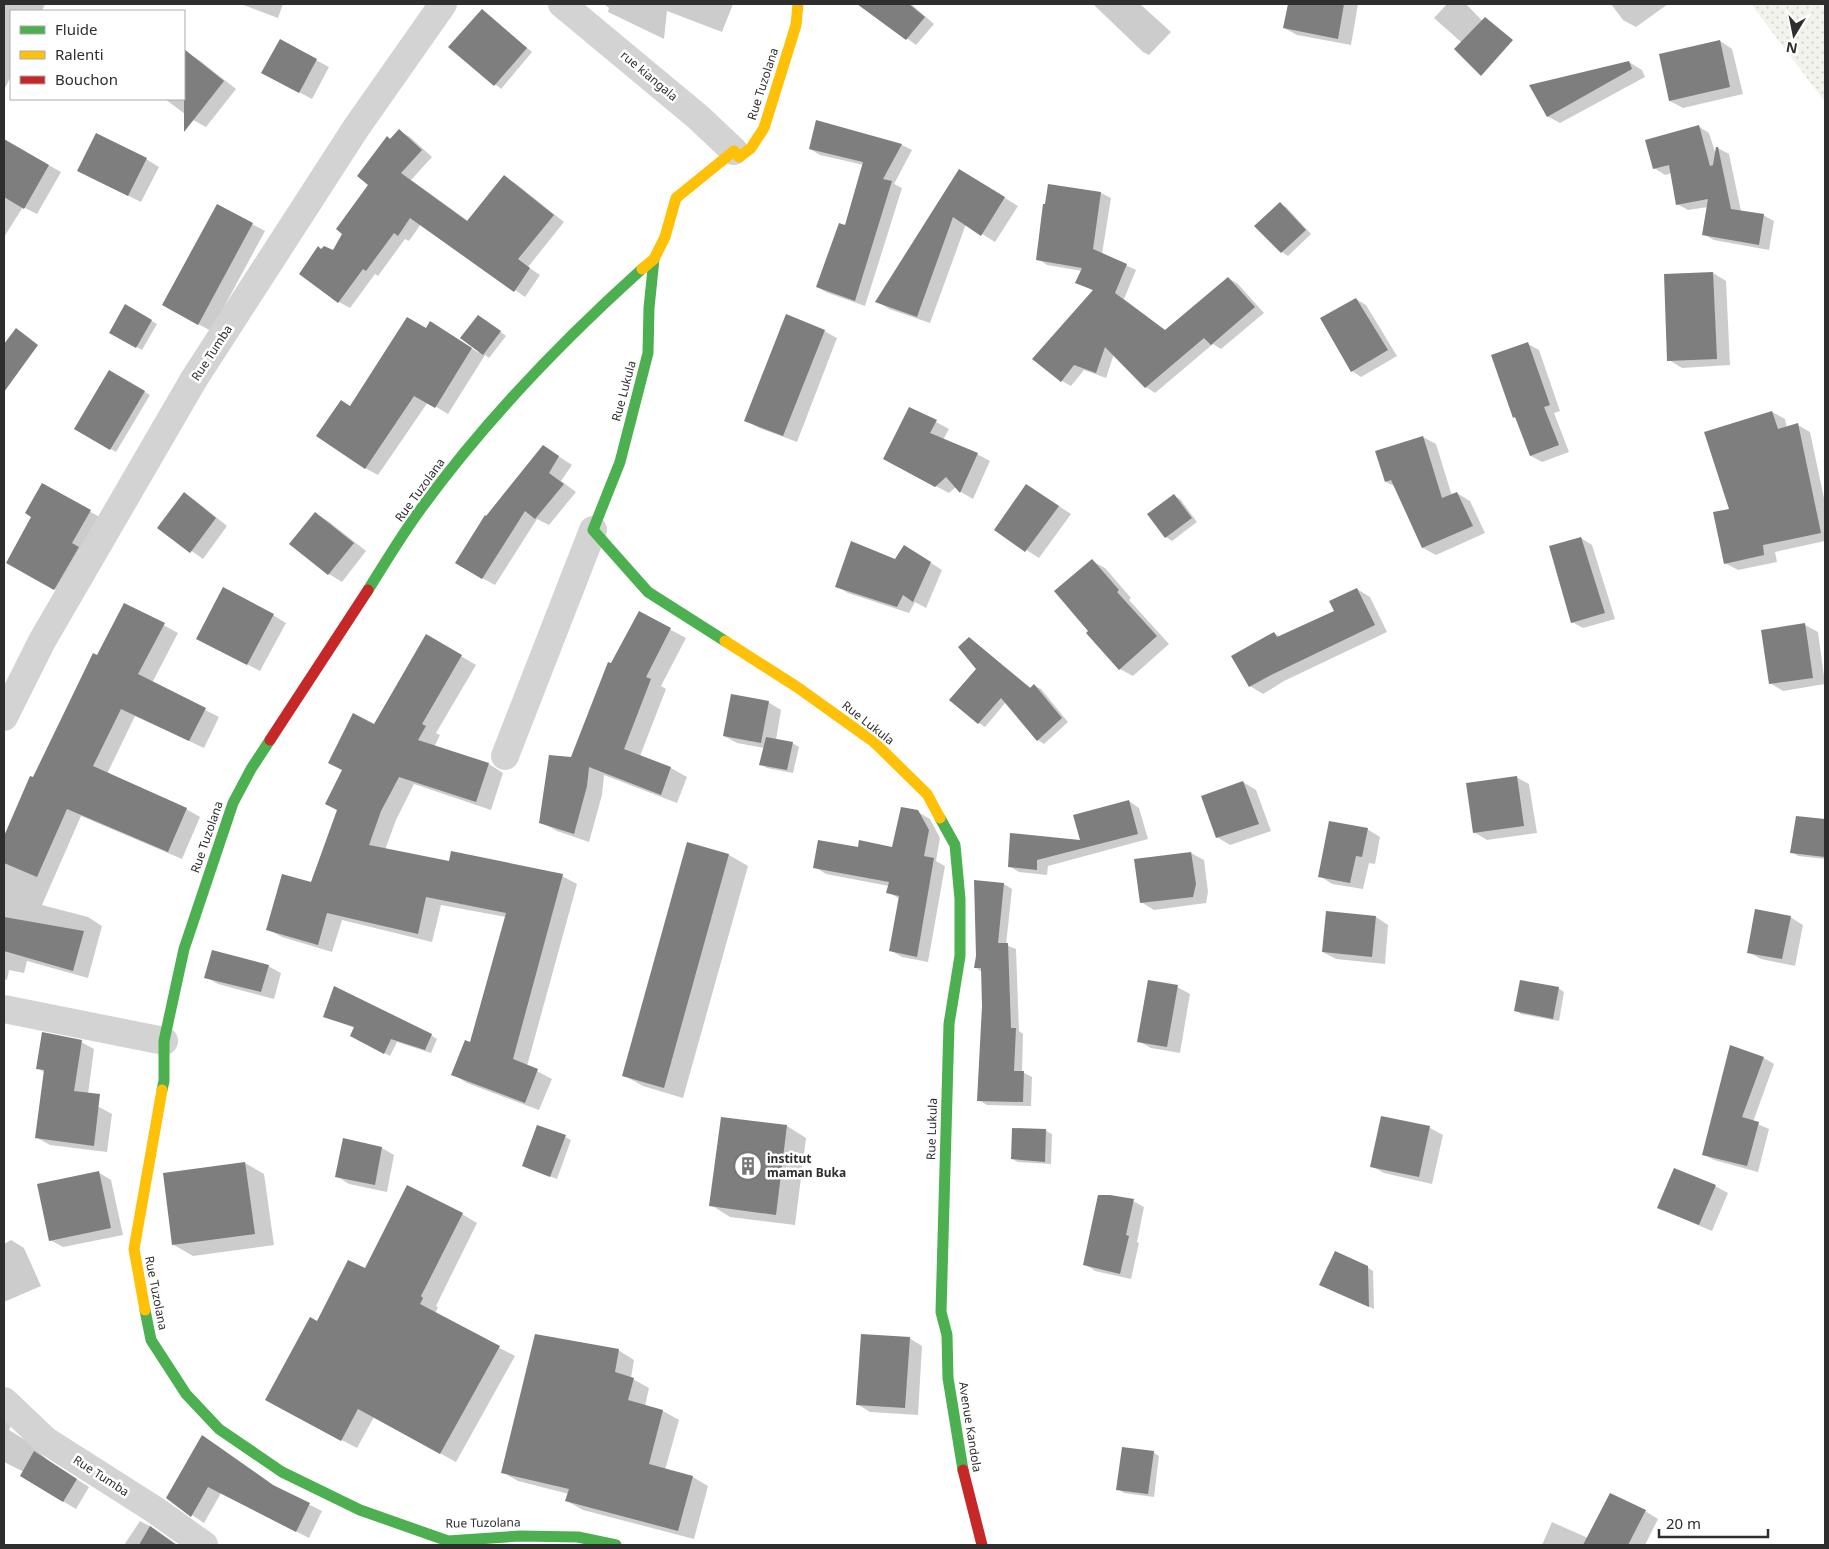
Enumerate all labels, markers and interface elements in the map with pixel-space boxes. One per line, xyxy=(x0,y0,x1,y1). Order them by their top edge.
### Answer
legend xyxy=(10,10,185,100)
north arrow xyxy=(1769,10,1819,60)
text: Fluide xyxy=(55,19,97,39)
text: N xyxy=(1784,38,1799,59)
text: Ralenti xyxy=(55,44,104,64)
street label: Rue Tuzolana xyxy=(743,45,782,122)
street label: rue kiangala xyxy=(617,47,682,105)
text: Bouchon xyxy=(55,69,118,89)
street label: Rue Tumba xyxy=(187,321,236,384)
street label: Rue Lukula xyxy=(607,359,640,423)
street label: Rue Tuzolana xyxy=(391,454,449,525)
street label: Rue Lukula xyxy=(839,697,898,748)
street label: Rue Tuzolana xyxy=(186,799,227,875)
street label: Rue Lukula xyxy=(922,1098,941,1160)
place label: institut maman Buka xyxy=(767,1150,846,1181)
building icon: institut maman Buka xyxy=(733,1151,763,1181)
street label: Rue Tuzolana xyxy=(141,1254,172,1331)
street label: Avenue Kandola xyxy=(955,1381,986,1473)
street label: Rue Tumba xyxy=(70,1451,133,1500)
scale bar xyxy=(1659,1506,1768,1538)
street label: Rue Tuzolana xyxy=(445,1513,521,1532)
text: 20 m xyxy=(1666,1513,1701,1533)

